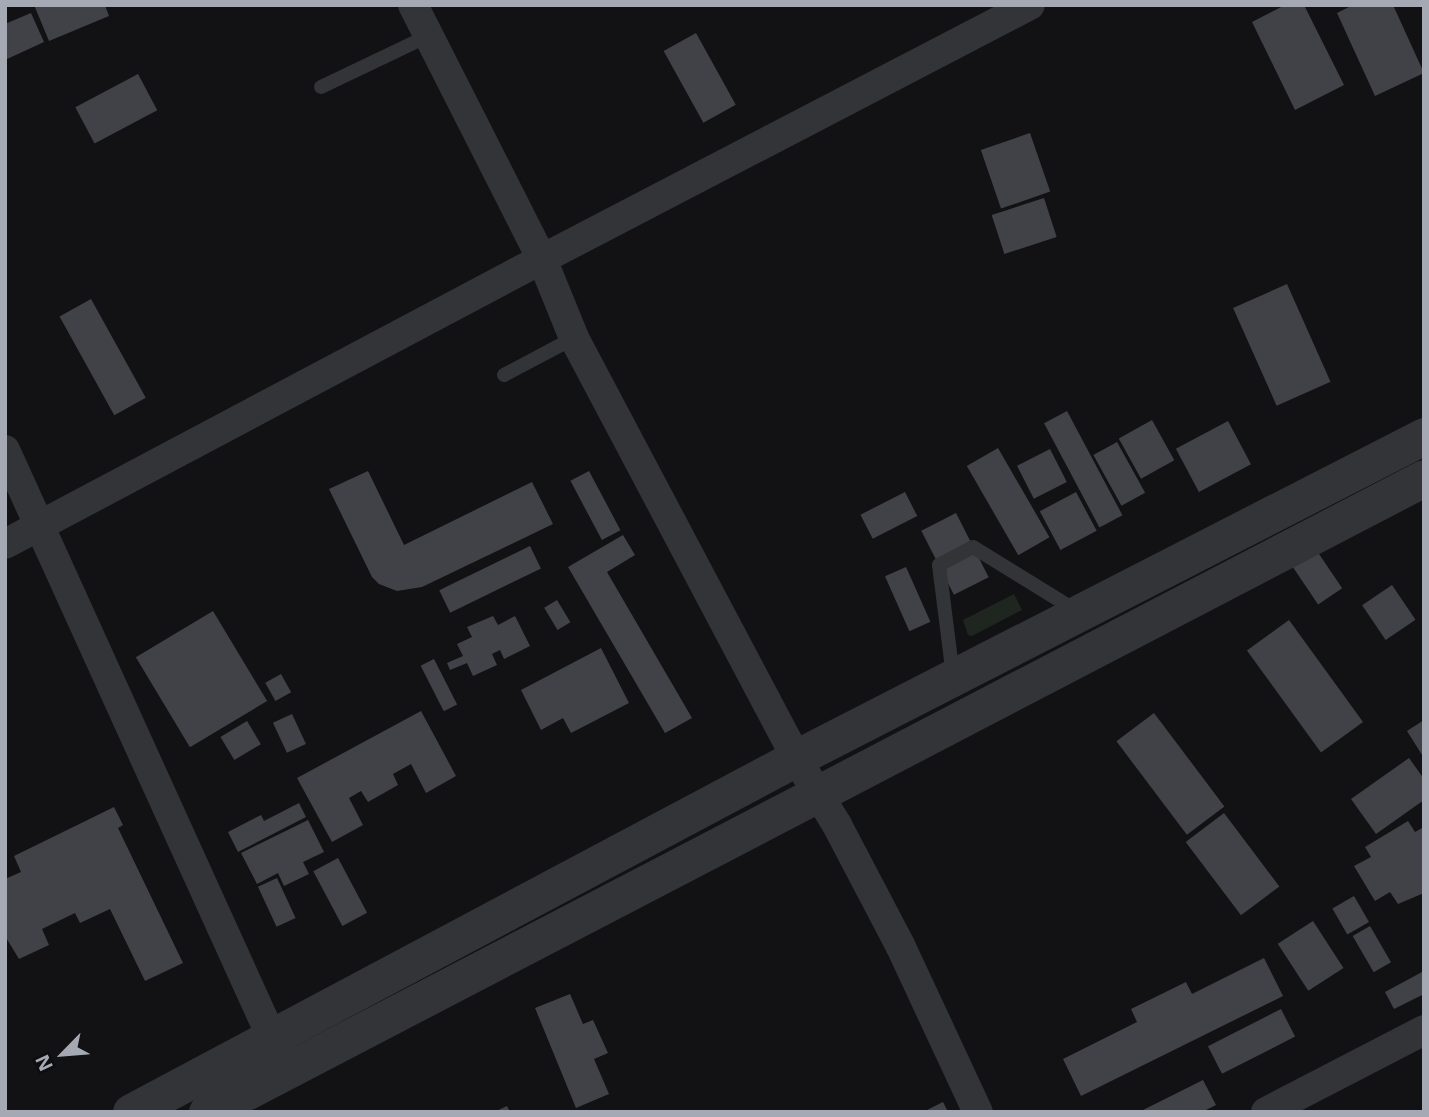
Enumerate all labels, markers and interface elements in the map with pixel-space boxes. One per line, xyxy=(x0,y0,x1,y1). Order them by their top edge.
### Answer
north arrow xyxy=(28,1019,98,1089)
text: N xyxy=(29,1050,59,1075)

